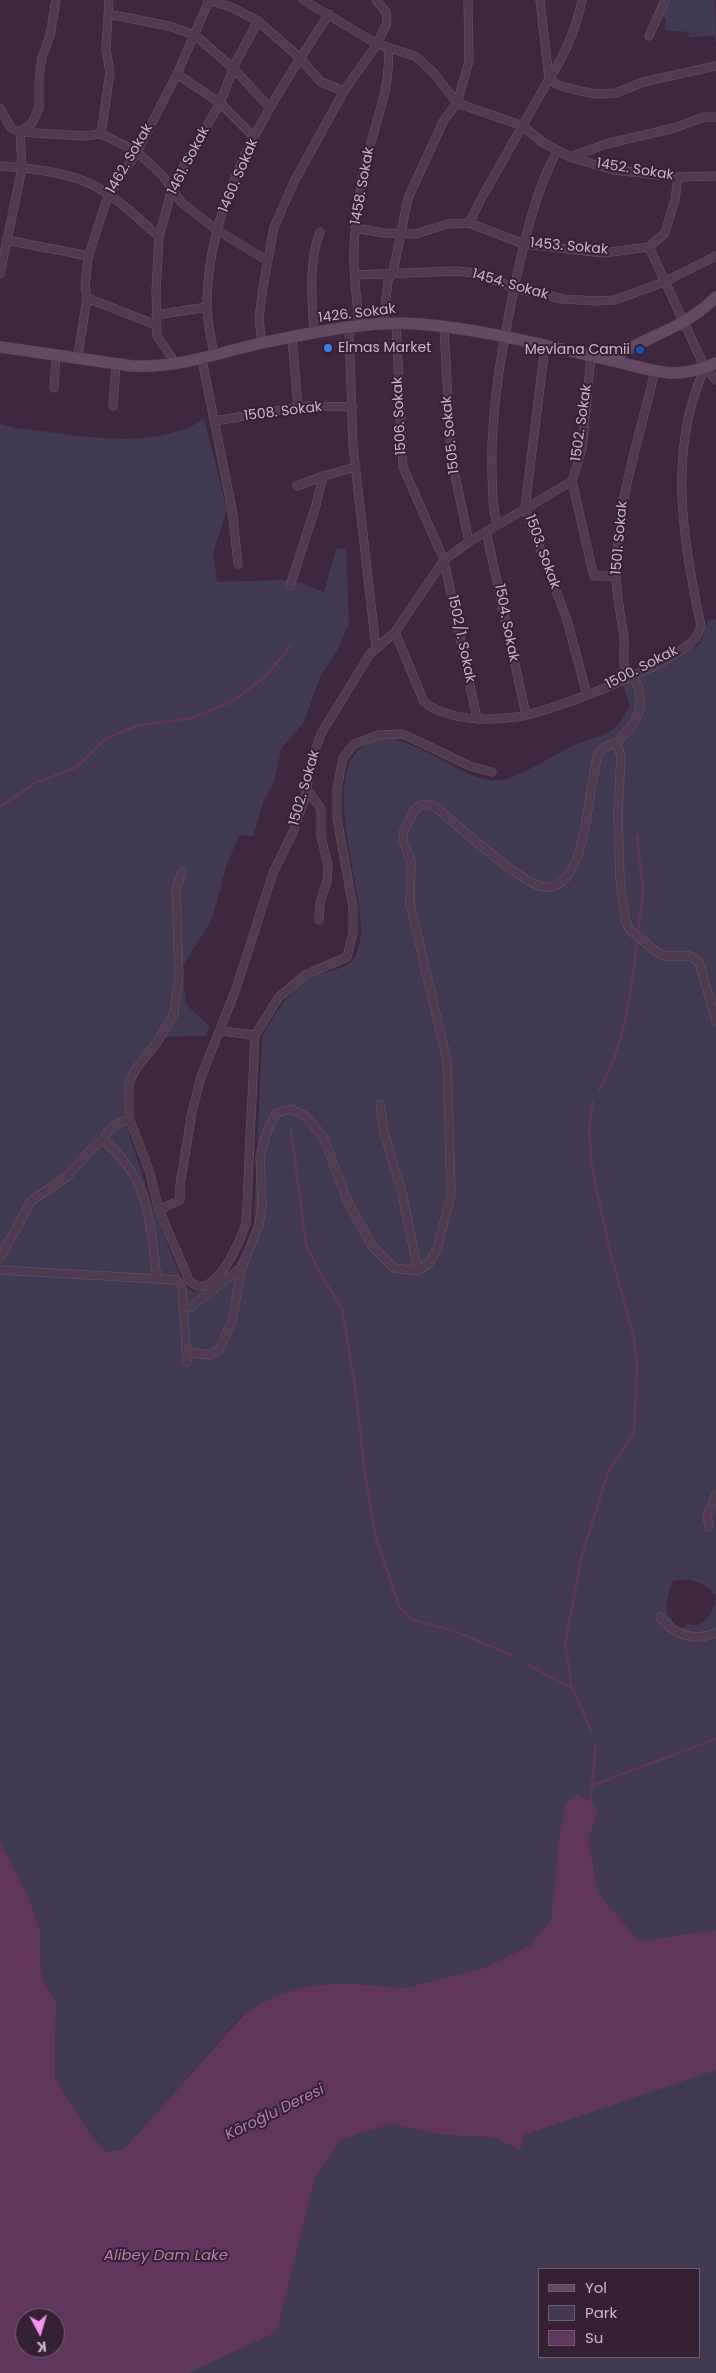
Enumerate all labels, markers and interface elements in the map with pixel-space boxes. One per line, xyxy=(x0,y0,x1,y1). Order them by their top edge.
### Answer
street label: 1462. Sokak xyxy=(103,121,157,197)
street label: 1461. Sokak xyxy=(165,124,213,198)
street label: 1460. Sokak xyxy=(216,136,262,216)
street label: 1458. Sokak xyxy=(348,146,378,226)
street label: 1452. Sokak xyxy=(595,156,675,184)
street label: 1453. Sokak xyxy=(529,235,609,259)
street label: 1454. Sokak xyxy=(470,266,550,304)
street label: 1426. Sokak xyxy=(317,301,397,327)
place label: Elmas Market xyxy=(338,340,431,356)
marker: Elmas Market xyxy=(322,342,334,354)
place label: Mevlana Camii xyxy=(525,342,630,358)
marker: Mevlana Camii xyxy=(634,344,646,356)
street label: 1506. Sokak xyxy=(390,376,410,456)
street label: 1502. Sokak xyxy=(568,383,596,463)
street label: 1505. Sokak xyxy=(439,395,463,475)
street label: 1508. Sokak xyxy=(243,399,323,425)
street label: 1501. Sokak xyxy=(608,500,632,576)
street label: 1503. Sokak xyxy=(521,512,563,592)
street label: 1504. Sokak xyxy=(490,583,522,663)
street label: 1502/1. Sokak xyxy=(444,594,478,684)
street label: 1500. Sokak xyxy=(603,643,681,693)
street label: 1502. Sokak xyxy=(286,748,324,828)
water label: Köroğlu Deresi xyxy=(223,2081,327,2145)
water label: Alibey Dam Lake xyxy=(104,2247,228,2265)
legend xyxy=(538,2268,701,2358)
text: Yol xyxy=(585,2277,607,2298)
text: Park xyxy=(585,2302,617,2323)
north arrow xyxy=(15,2308,65,2358)
text: Su xyxy=(585,2327,603,2348)
text: K xyxy=(36,2336,47,2357)

